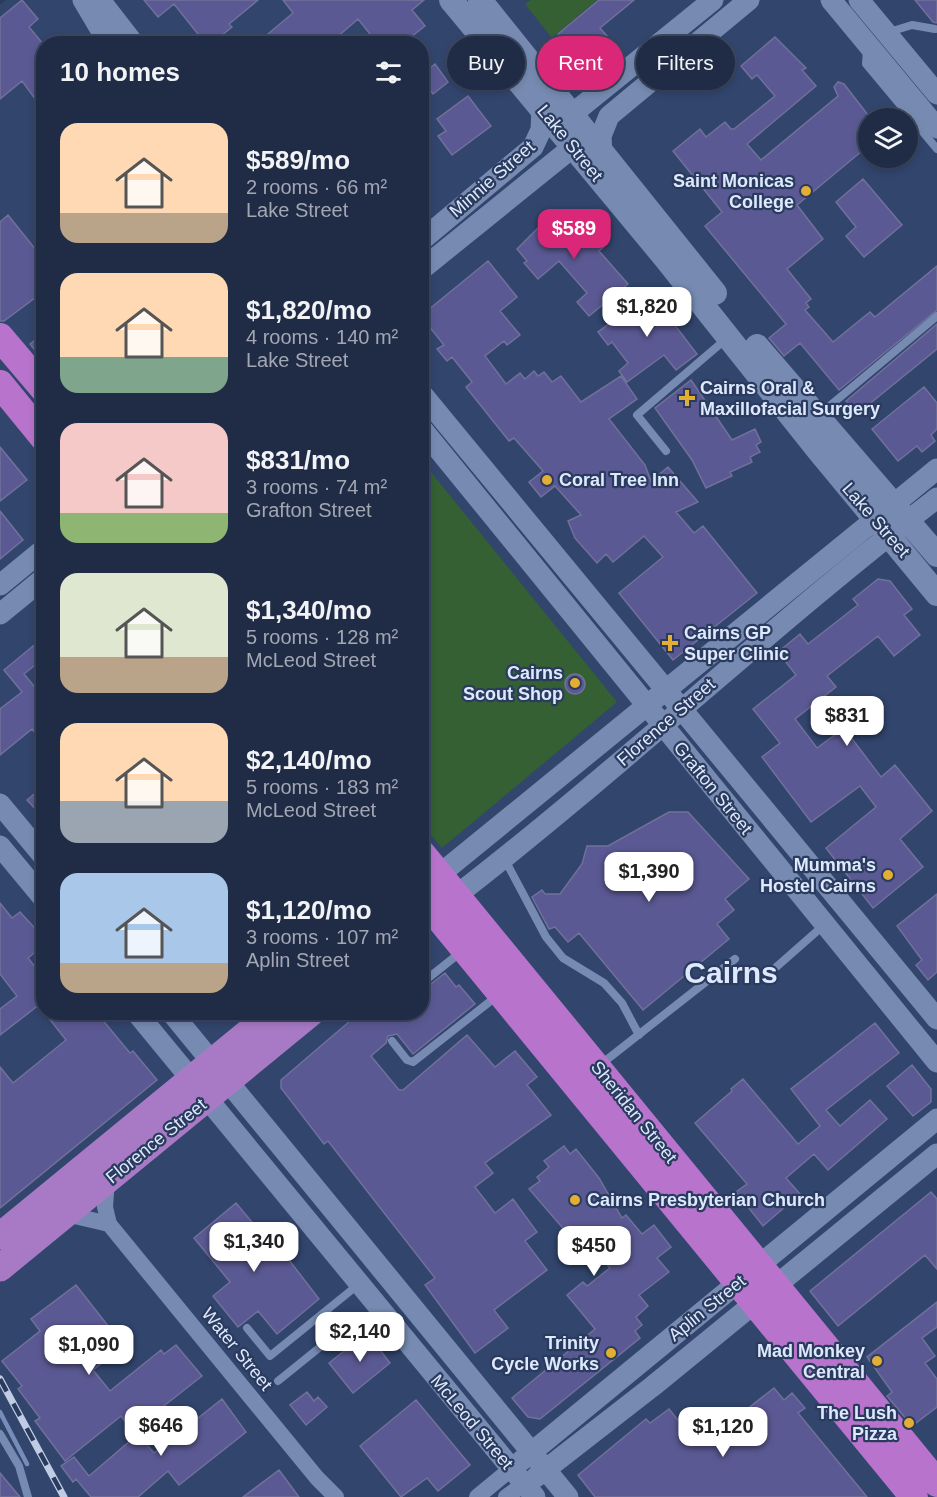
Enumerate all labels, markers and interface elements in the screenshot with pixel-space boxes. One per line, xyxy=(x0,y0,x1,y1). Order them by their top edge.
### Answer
chip: Buy xyxy=(447,36,525,90)
chip: Rent xyxy=(537,36,624,90)
chip: Filters xyxy=(636,36,735,90)
icon: filters xyxy=(372,56,405,89)
text: 10 homes xyxy=(60,57,180,87)
street label: Lake Street xyxy=(533,101,607,185)
map controls xyxy=(858,108,918,168)
button: layers xyxy=(858,108,918,168)
street label: Minnie Street xyxy=(445,137,539,221)
text: $589/mo xyxy=(246,145,350,175)
icon: home xyxy=(108,147,180,219)
place label: Saint Monicas College xyxy=(673,171,794,212)
text: 2 rooms · 66 m² xyxy=(246,176,387,198)
marker: Saint Monicas College xyxy=(799,184,813,198)
text: Lake Street xyxy=(246,199,348,221)
pin: $589 xyxy=(538,209,610,260)
text: $589 xyxy=(552,217,596,239)
pin: $1,820 xyxy=(598,287,696,338)
text: $1,820/mo xyxy=(246,295,372,325)
text: $1,820 xyxy=(616,295,678,317)
icon: home xyxy=(108,297,180,369)
text: 4 rooms · 140 m² xyxy=(246,326,398,348)
text: Lake Street xyxy=(246,349,348,371)
place label: Cairns Oral & Maxillofacial Surgery xyxy=(700,378,880,419)
marker: Cairns Oral & Maxillofacial Surgery xyxy=(678,389,696,407)
text: $831/mo xyxy=(246,445,350,475)
icon: home xyxy=(108,447,180,519)
place label: Coral Tree Inn xyxy=(559,470,679,490)
marker: Coral Tree Inn xyxy=(540,473,554,487)
text: 3 rooms · 74 m² xyxy=(246,476,387,498)
street label: Lake Street xyxy=(838,479,914,561)
text: Grafton Street xyxy=(246,499,372,521)
text: $1,340/mo xyxy=(246,595,372,625)
icon: home xyxy=(108,597,180,669)
place label: Cairns GP Super Clinic xyxy=(684,623,789,664)
text: 5 rooms · 128 m² xyxy=(246,626,398,648)
marker: Cairns GP Super Clinic xyxy=(661,634,679,652)
text: McLeod Street xyxy=(246,649,376,671)
place label: Cairns Scout Shop xyxy=(463,663,563,704)
street label: Florence Street xyxy=(613,674,719,770)
marker: Cairns Scout Shop xyxy=(568,676,582,690)
pin: $831 xyxy=(811,696,883,747)
text: $831 xyxy=(825,704,869,726)
street label: Grafton Street xyxy=(670,738,756,838)
text: $2,140/mo xyxy=(246,745,372,775)
icon: home xyxy=(108,747,180,819)
text: 5 rooms · 183 m² xyxy=(246,776,398,798)
text: McLeod Street xyxy=(246,799,376,821)
pin: $1,390 xyxy=(600,852,698,903)
place label: Mumma's Hostel Cairns xyxy=(760,855,876,896)
text: $1,390 xyxy=(618,860,680,882)
marker: Mumma's Hostel Cairns xyxy=(881,868,895,882)
text: $1,120/mo xyxy=(246,895,372,925)
icon: home xyxy=(108,897,180,969)
text: 3 rooms · 107 m² xyxy=(246,926,398,948)
text: Aplin Street xyxy=(246,949,349,971)
district label: Cairns xyxy=(684,956,778,989)
street label: Sheridan Street xyxy=(587,1057,681,1167)
street label: Florence Street xyxy=(102,1095,210,1187)
place label: Cairns Presbyterian Church xyxy=(587,1190,825,1210)
marker: Cairns Presbyterian Church xyxy=(568,1193,582,1207)
pin: $1,340 xyxy=(205,1222,303,1273)
pin: $450 xyxy=(558,1226,630,1277)
text: $1,340 xyxy=(223,1230,285,1252)
text: $450 xyxy=(572,1234,616,1256)
street label: Aplin Street xyxy=(665,1271,749,1345)
street label: Water Street xyxy=(198,1304,276,1394)
pin: $2,140 xyxy=(311,1312,409,1363)
text: $2,140 xyxy=(329,1320,391,1342)
pin: $1,090 xyxy=(40,1325,138,1376)
text: $1,090 xyxy=(58,1333,120,1355)
place label: Trinity Cycle Works xyxy=(491,1333,599,1374)
place label: Mad Monkey Central xyxy=(757,1341,865,1382)
marker: Trinity Cycle Works xyxy=(604,1346,618,1360)
marker: Mad Monkey Central xyxy=(870,1354,884,1368)
street label: McLeod Street xyxy=(427,1371,517,1473)
place label: The Lush Pizza xyxy=(817,1403,898,1444)
pin: $646 xyxy=(125,1406,197,1457)
pin: $1,120 xyxy=(674,1407,772,1458)
text: $646 xyxy=(139,1414,183,1436)
text: $1,120 xyxy=(692,1415,754,1437)
marker: The Lush Pizza xyxy=(902,1416,916,1430)

